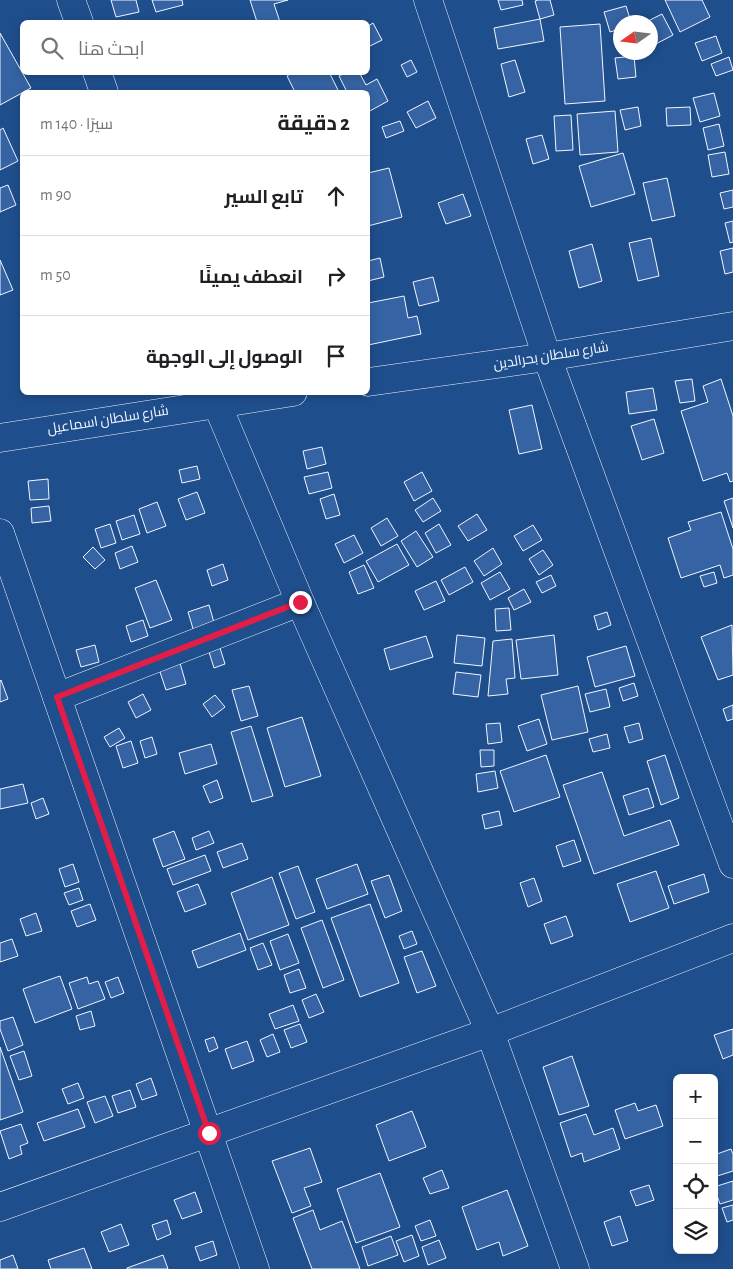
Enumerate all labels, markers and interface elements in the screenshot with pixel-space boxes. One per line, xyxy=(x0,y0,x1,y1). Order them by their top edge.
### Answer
north arrow xyxy=(613,15,658,60)
search box xyxy=(20,20,370,75)
icon: search xyxy=(38,34,66,62)
text: ابحث هنا xyxy=(78,40,145,59)
text: 2 دقيقة xyxy=(278,113,350,134)
text: سيرًا · 140 m xyxy=(40,116,113,132)
icon: ahead xyxy=(322,182,350,210)
text: 90 m xyxy=(40,187,71,203)
text: تابع السير xyxy=(225,188,303,207)
icon: right xyxy=(322,262,350,290)
text: 50 m xyxy=(40,267,71,283)
text: انعطف يمينًا xyxy=(199,268,303,287)
street label: شارع سلطان بحرالدين xyxy=(492,340,610,373)
icon: arrive xyxy=(322,342,350,370)
text: الوصول إلى الوجهة xyxy=(146,348,303,367)
street label: شارع سلطان اسماعيل xyxy=(46,403,170,437)
route end xyxy=(289,591,312,614)
map controls xyxy=(673,1074,718,1254)
button: + xyxy=(673,1074,718,1119)
button: − xyxy=(673,1119,718,1164)
route start xyxy=(198,1122,221,1145)
button: locate xyxy=(673,1164,718,1209)
button: layers xyxy=(673,1209,718,1254)

